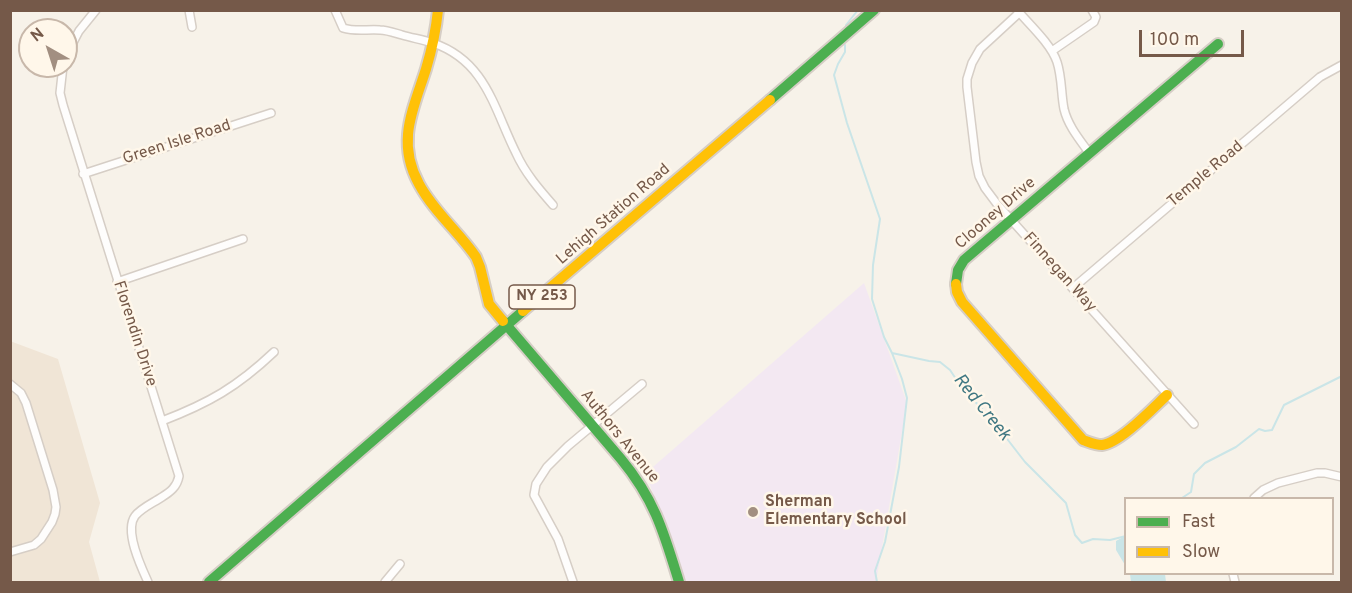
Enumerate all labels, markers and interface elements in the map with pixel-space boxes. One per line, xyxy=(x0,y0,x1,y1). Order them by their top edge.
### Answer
north arrow xyxy=(18,18,78,78)
scale bar xyxy=(1142,18,1247,56)
text: N xyxy=(27,24,49,47)
text: 100 m xyxy=(1150,29,1199,52)
street label: Green Isle Road xyxy=(121,116,233,170)
street label: Temple Road xyxy=(1164,138,1248,212)
street label: Lehigh Station Road xyxy=(553,160,675,270)
street label: Clooney Drive xyxy=(952,174,1040,254)
street label: Finnegan Way xyxy=(1018,229,1100,317)
street label: Florendin Drive xyxy=(108,279,160,389)
road number: NY 253 xyxy=(509,285,575,309)
water label: Red Creek xyxy=(948,370,1014,446)
street label: Authors Avenue xyxy=(576,386,662,488)
place label: Sherman Elementary School xyxy=(765,493,907,531)
legend xyxy=(1124,497,1334,575)
marker: Sherman Elementary School xyxy=(746,505,760,519)
text: Fast xyxy=(1182,511,1215,534)
text: Slow xyxy=(1182,541,1220,564)

